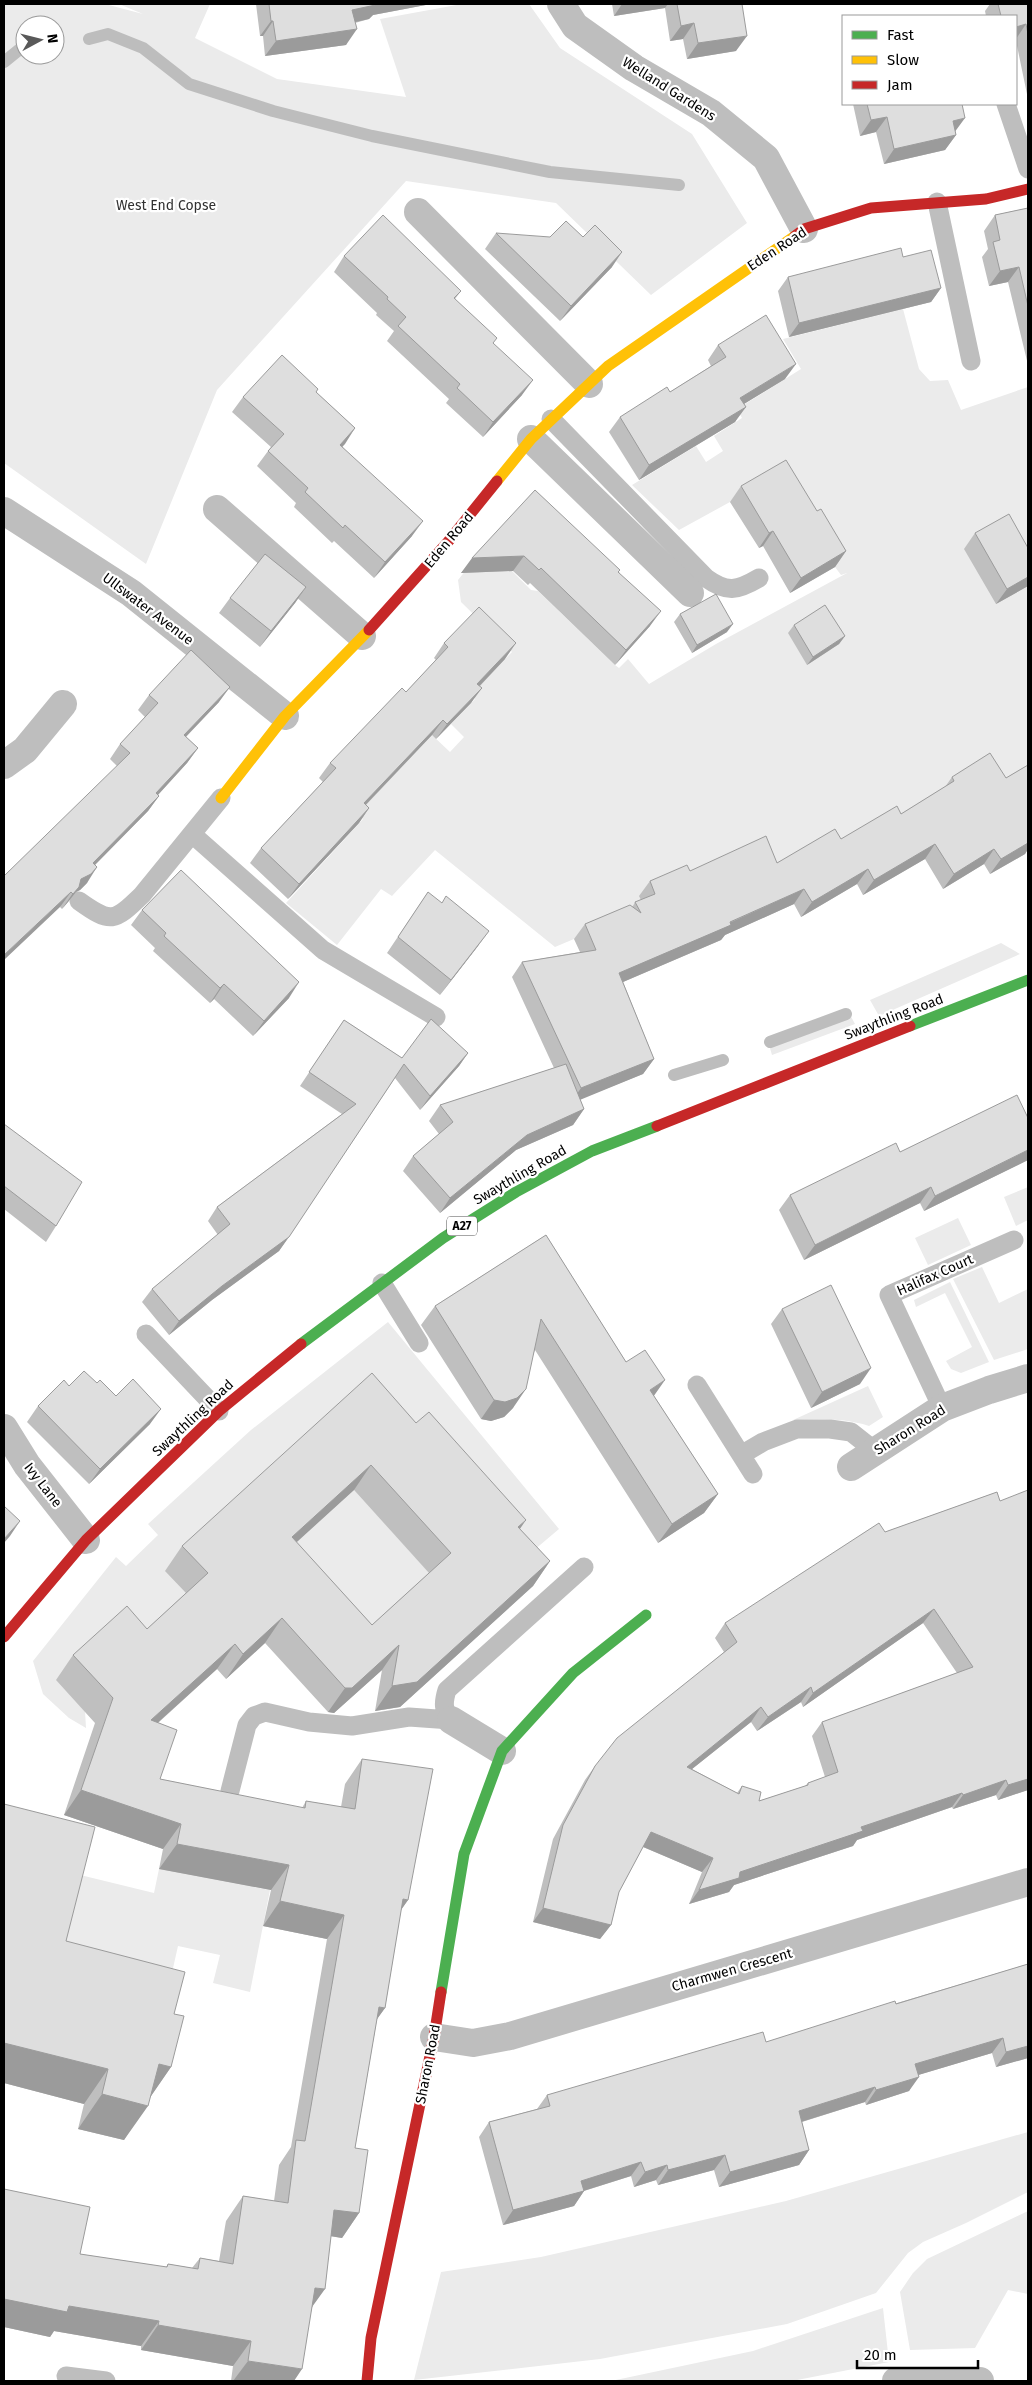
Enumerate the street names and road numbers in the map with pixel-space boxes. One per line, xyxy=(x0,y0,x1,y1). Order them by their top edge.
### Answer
street label: Welland Gardens xyxy=(619,53,719,125)
street label: Eden Road xyxy=(744,224,810,274)
street label: Eden Road xyxy=(421,509,477,571)
street label: Ullswater Avenue xyxy=(99,569,197,649)
street label: Swaythling Road xyxy=(842,990,946,1044)
street label: Swaythling Road xyxy=(470,1141,570,1209)
road number: A27 xyxy=(447,1216,477,1236)
street label: Halifax Court xyxy=(894,1250,977,1299)
street label: Swaythling Road xyxy=(149,1376,237,1460)
street label: Sharon Road xyxy=(871,1401,949,1459)
street label: Ivy Lane xyxy=(20,1459,66,1511)
street label: Charmwen Crescent xyxy=(670,1944,795,1995)
street label: Sharon Road xyxy=(412,2023,444,2105)

